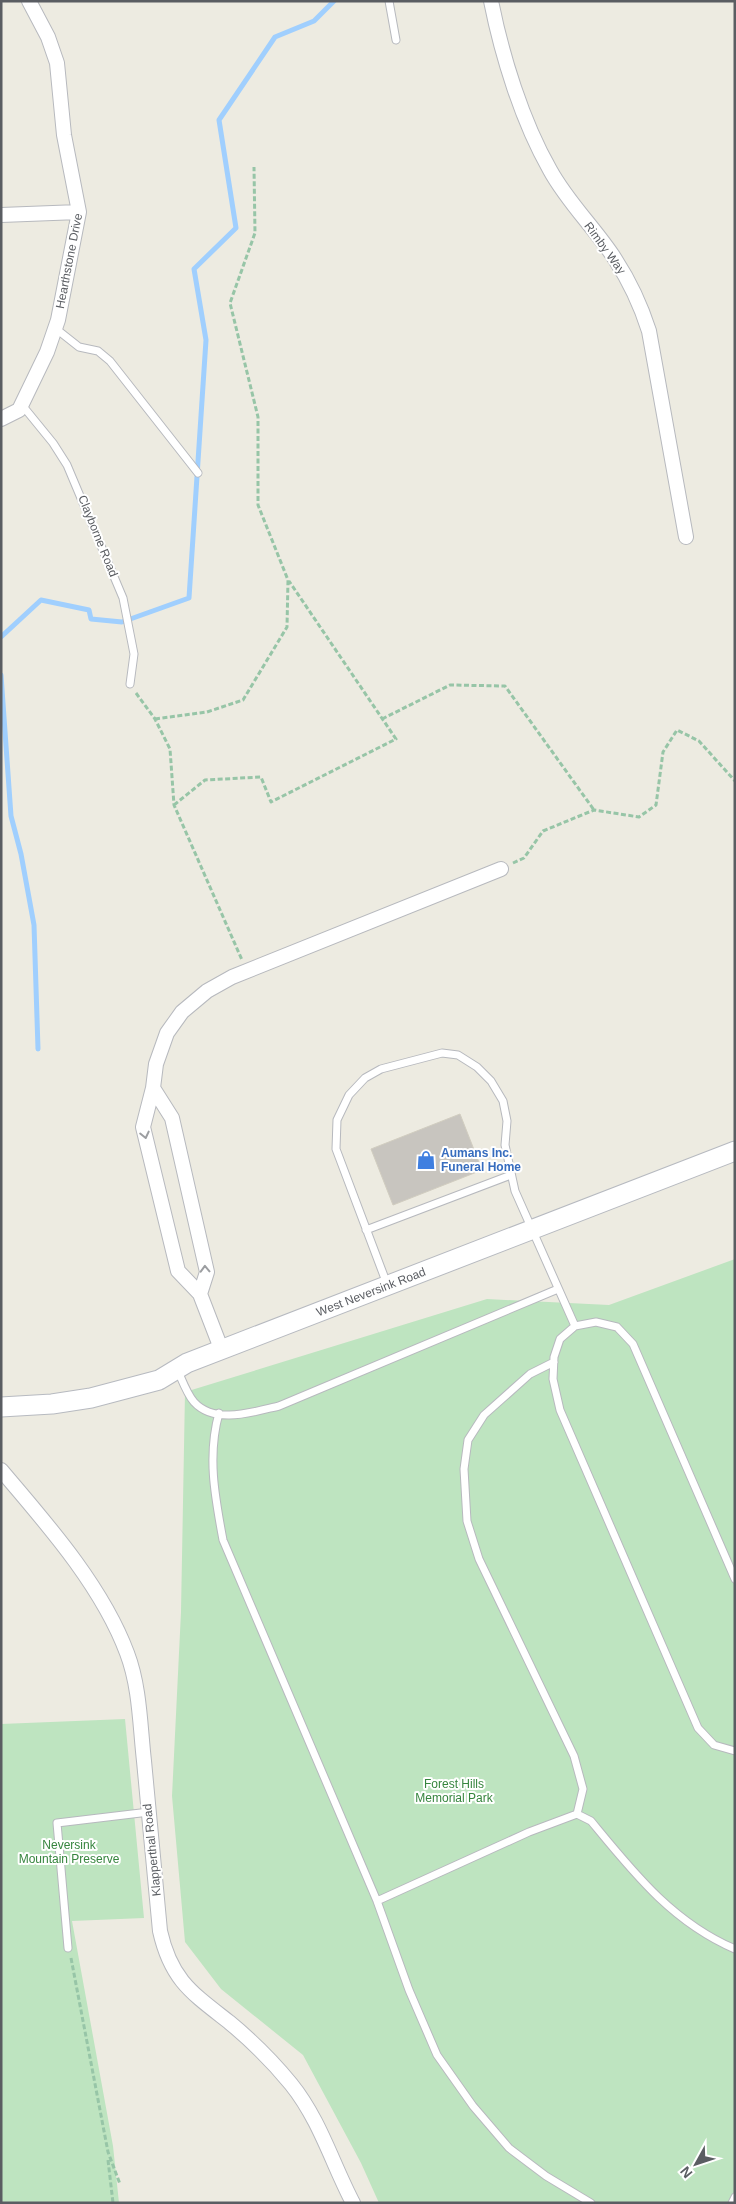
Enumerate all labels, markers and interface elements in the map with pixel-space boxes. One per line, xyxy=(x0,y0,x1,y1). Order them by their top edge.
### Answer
street label: Hearthstone Drive xyxy=(53,212,85,310)
street label: Rimby Way xyxy=(581,219,629,277)
street label: Clayborne Road xyxy=(75,493,121,579)
one-way arrow xyxy=(139,1131,150,1140)
place label: Aumans Inc. Funeral Home xyxy=(441,1146,521,1174)
shop icon: Aumans Inc. Funeral Home xyxy=(415,1149,437,1171)
one-way arrow xyxy=(199,1264,210,1272)
street label: West Neversink Road xyxy=(314,1265,428,1319)
park label: Forest Hills Memorial Park xyxy=(415,1777,494,1805)
street label: Klapperthal Road xyxy=(140,1803,164,1897)
park label: Neversink Mountain Preserve xyxy=(19,1838,120,1866)
north arrow xyxy=(671,2139,721,2189)
text: N xyxy=(677,2163,695,2181)

